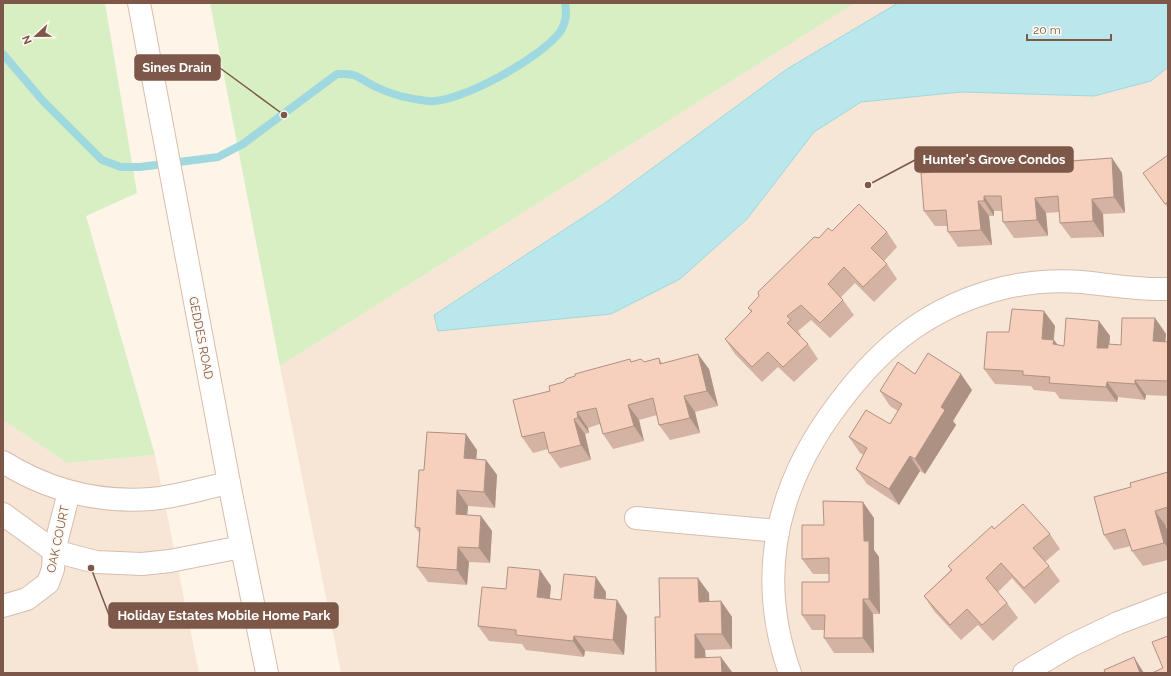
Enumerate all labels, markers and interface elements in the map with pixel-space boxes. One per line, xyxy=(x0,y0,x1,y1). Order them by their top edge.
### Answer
north arrow xyxy=(16,16,56,56)
scale bar xyxy=(1027,16,1111,42)
text: 20 m xyxy=(1033,23,1061,37)
text: N xyxy=(20,33,35,46)
callout: Sines Drain xyxy=(135,55,220,80)
text: Sines Drain xyxy=(142,60,212,75)
callout: Hunter's Grove Condos xyxy=(915,147,1073,172)
text: Hunter's Grove Condos xyxy=(923,152,1066,167)
street label: GEDDES ROAD xyxy=(186,295,216,381)
street label: OAK COURT xyxy=(44,503,72,574)
callout: Holiday Estates Mobile Home Park xyxy=(109,603,338,628)
text: Holiday Estates Mobile Home Park xyxy=(117,608,331,623)

